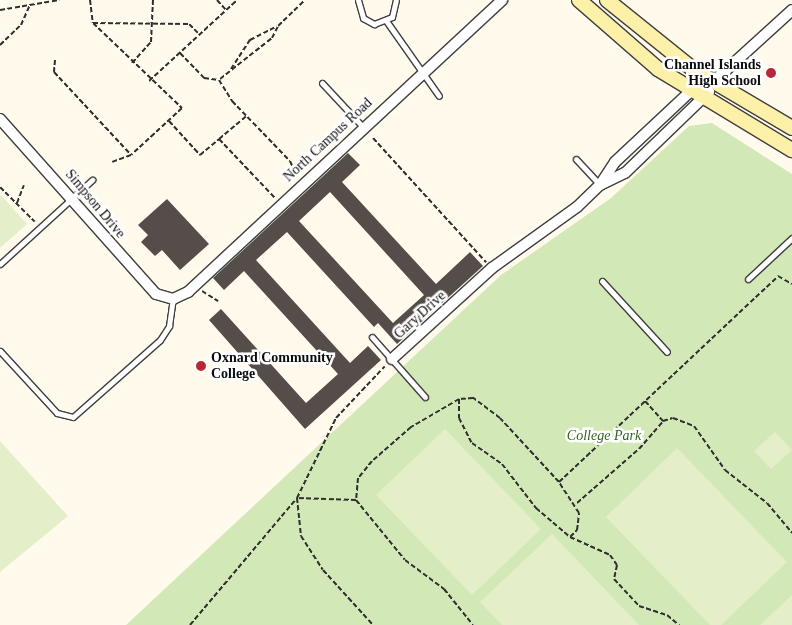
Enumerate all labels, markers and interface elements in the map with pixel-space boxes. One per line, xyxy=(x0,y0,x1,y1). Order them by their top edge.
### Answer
place label: Channel Islands High School xyxy=(664,57,761,90)
marker: Channel Islands High School xyxy=(765,67,777,79)
street label: North Campus Road xyxy=(280,95,376,185)
street label: Simpson Drive xyxy=(61,166,129,242)
street label: Gary Drive xyxy=(391,288,449,342)
place label: Oxnard Community College xyxy=(211,350,333,382)
marker: Oxnard Community College xyxy=(195,360,207,372)
park label: College Park xyxy=(567,428,641,444)

